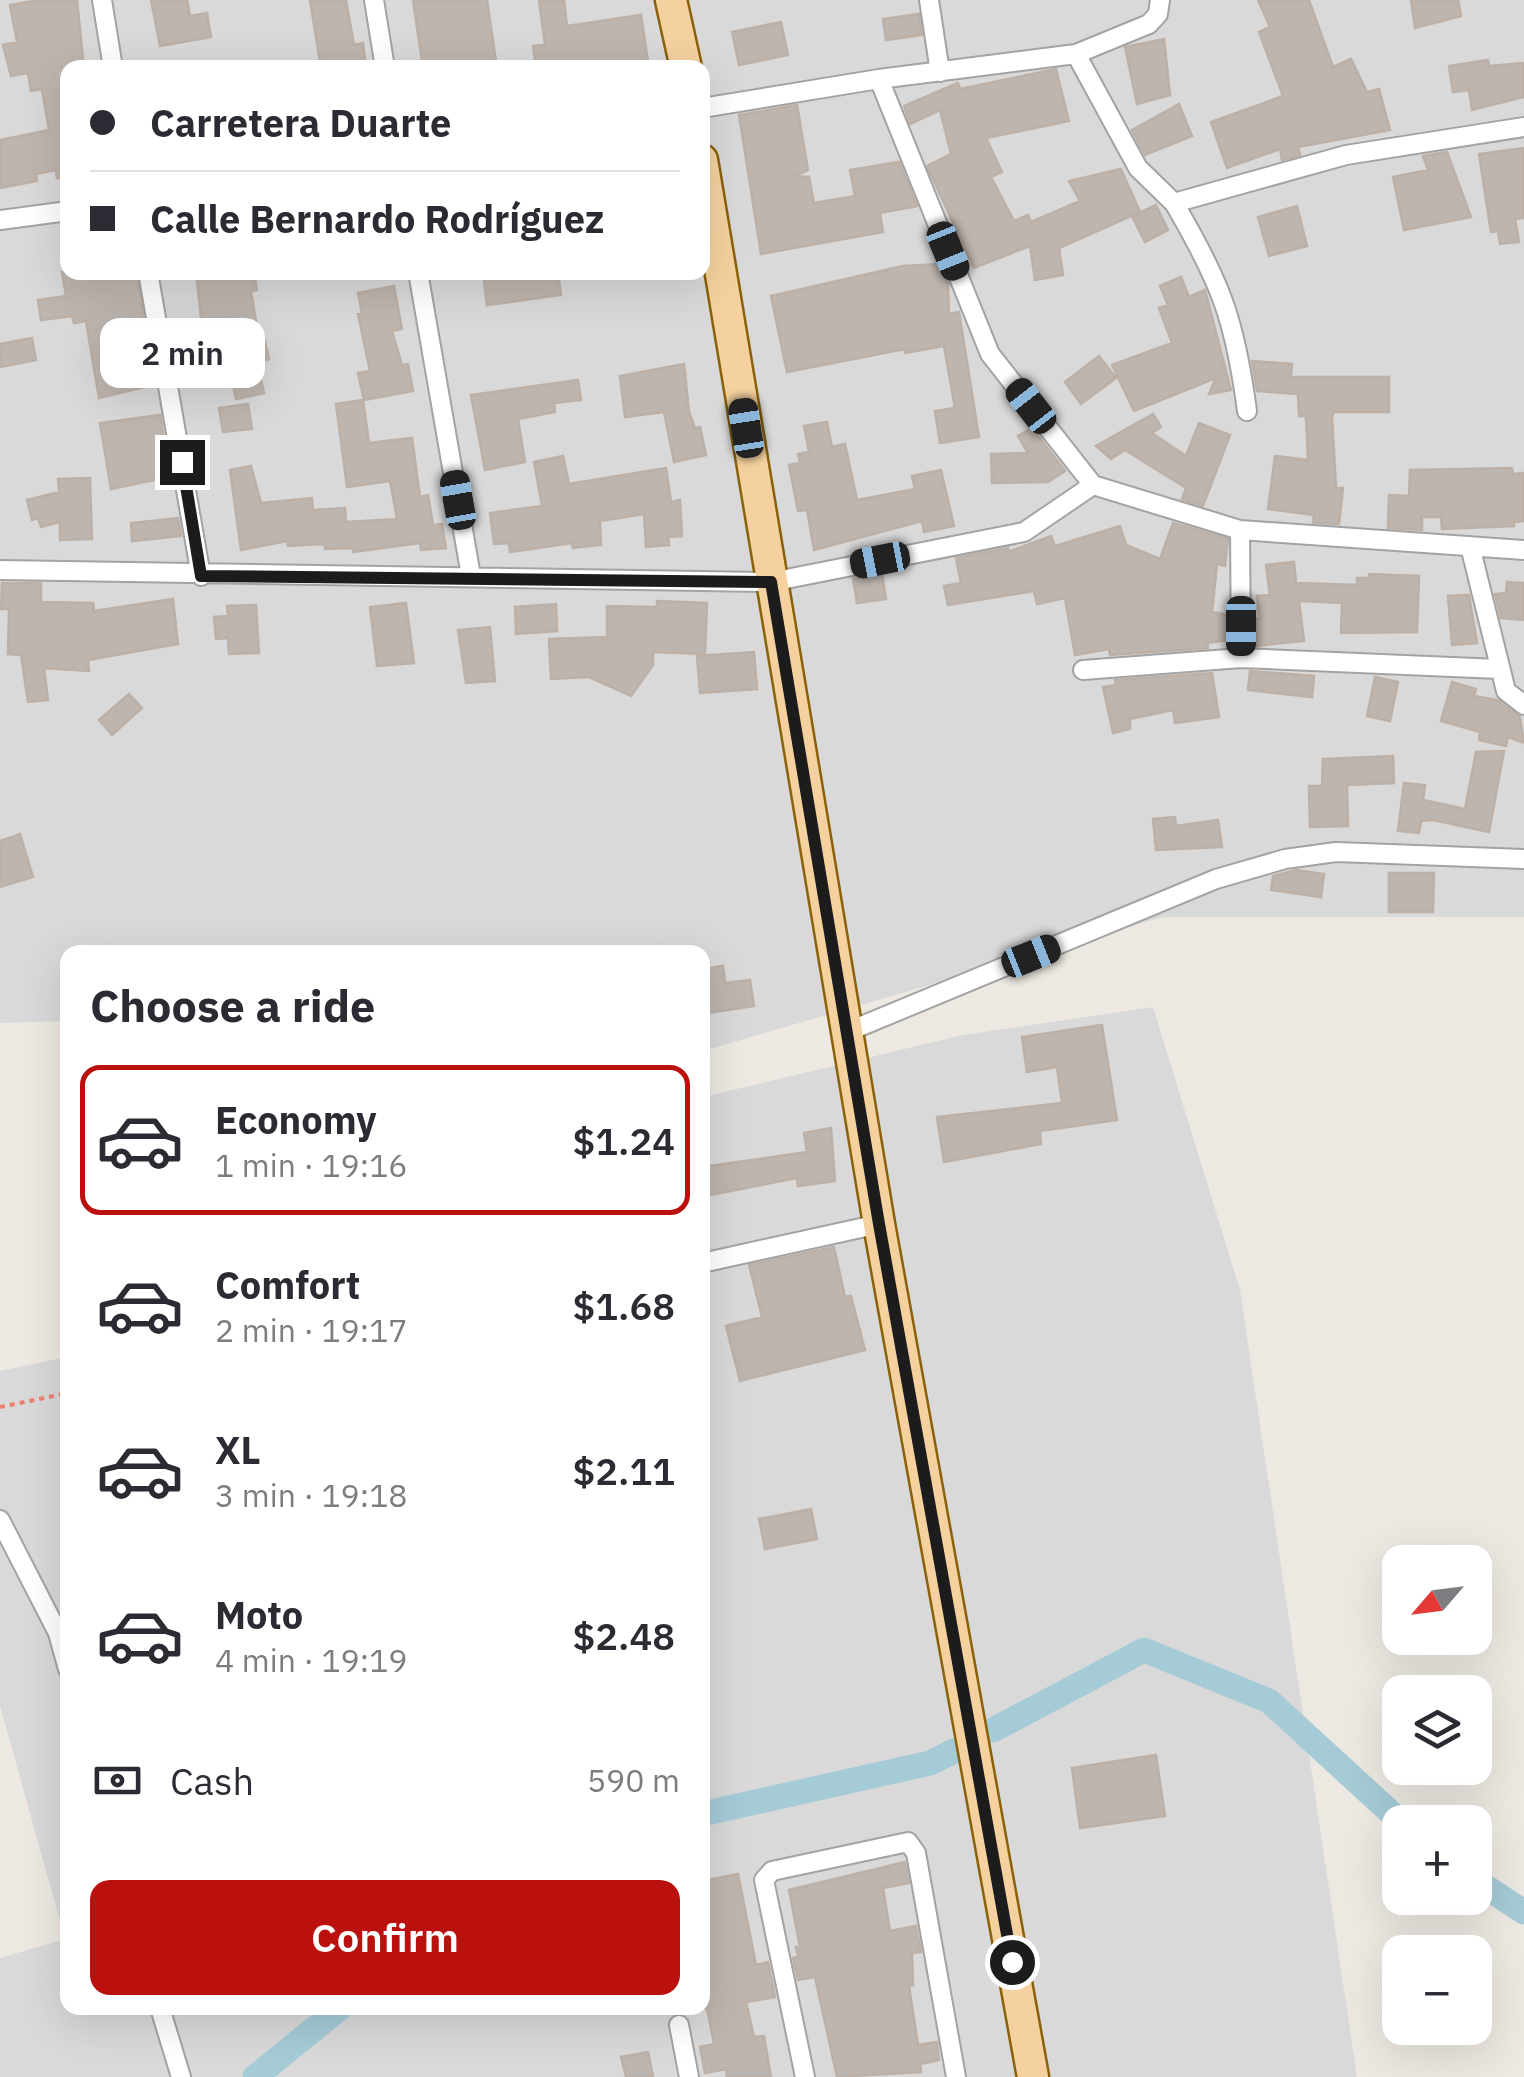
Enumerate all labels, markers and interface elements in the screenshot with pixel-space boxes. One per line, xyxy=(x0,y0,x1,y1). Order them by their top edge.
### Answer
text: Carretera Duarte xyxy=(150,98,451,147)
text: Calle Bernardo Rodríguez xyxy=(150,194,605,243)
car xyxy=(923,218,973,284)
callout: 2 min xyxy=(100,317,264,387)
text: 2 min xyxy=(141,332,224,374)
car xyxy=(1001,373,1061,439)
car xyxy=(726,396,766,460)
route end xyxy=(160,440,205,485)
car xyxy=(438,468,478,532)
car xyxy=(848,540,912,580)
car xyxy=(1226,596,1256,656)
car xyxy=(998,931,1064,981)
text: Choose a ride xyxy=(90,976,375,1034)
icon: car xyxy=(95,1095,185,1185)
text: Economy xyxy=(215,1095,377,1144)
text: $1.24 xyxy=(572,1116,675,1165)
text: 1 min · 19:16 xyxy=(215,1144,408,1186)
icon: car xyxy=(95,1260,185,1350)
text: Comfort xyxy=(215,1260,360,1309)
text: $1.68 xyxy=(572,1281,675,1330)
text: 2 min · 19:17 xyxy=(215,1309,408,1351)
icon: car xyxy=(95,1425,185,1515)
text: XL xyxy=(215,1425,261,1474)
text: $2.11 xyxy=(572,1446,675,1495)
text: 3 min · 19:18 xyxy=(215,1474,408,1516)
north arrow xyxy=(1382,1545,1492,1655)
map controls xyxy=(1382,1545,1492,2045)
icon: car xyxy=(95,1590,185,1680)
text: Moto xyxy=(215,1590,303,1639)
text: $2.48 xyxy=(572,1611,675,1660)
text: 4 min · 19:19 xyxy=(215,1639,408,1681)
button: layers xyxy=(1382,1675,1492,1785)
icon: cash xyxy=(90,1753,145,1808)
text: Cash xyxy=(170,1756,254,1805)
text: 590 m xyxy=(587,1759,680,1801)
button: + xyxy=(1382,1805,1492,1915)
button: Confirm xyxy=(90,1880,680,1995)
button: − xyxy=(1382,1935,1492,2045)
route start xyxy=(990,1940,1035,1985)

